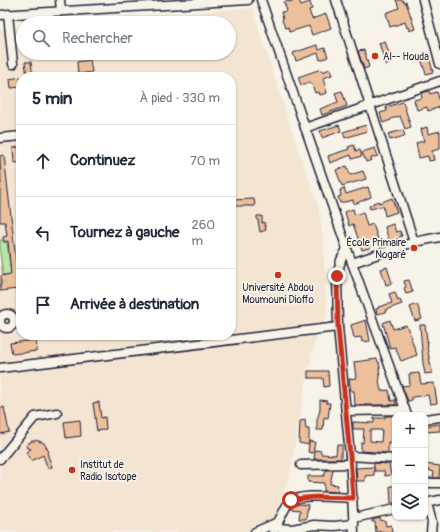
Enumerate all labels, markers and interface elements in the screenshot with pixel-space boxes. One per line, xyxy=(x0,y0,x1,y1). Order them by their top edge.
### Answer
search box xyxy=(16,16,236,60)
icon: search xyxy=(30,27,52,49)
text: Rechercher xyxy=(62,29,133,48)
marker: Al-- Houda xyxy=(370,51,380,61)
place label: Al-- Houda xyxy=(383,51,429,63)
text: 5 min xyxy=(32,88,72,109)
text: À pied · 330 m xyxy=(140,90,220,106)
icon: ahead xyxy=(32,150,54,172)
text: Continuez xyxy=(70,151,135,170)
text: 70 m xyxy=(190,153,220,169)
text: 260 m xyxy=(192,217,215,249)
icon: left xyxy=(32,222,54,244)
text: Tournez à gauche xyxy=(70,223,180,242)
place label: École Primaire Nogaré xyxy=(346,236,406,261)
marker: École Primaire Nogaré xyxy=(409,243,419,253)
route end xyxy=(328,267,346,285)
marker: Université Abdou Moumouni Dioffo xyxy=(273,270,283,280)
place label: Université Abdou Moumouni Dioffo xyxy=(242,282,314,306)
icon: arrive xyxy=(32,294,54,316)
text: Arrivée à destination xyxy=(70,295,199,314)
map controls xyxy=(392,412,428,520)
button: + xyxy=(392,412,428,448)
button: − xyxy=(392,448,428,484)
place label: Institut de Radio Isotope xyxy=(80,459,137,483)
marker: Institut de Radio Isotope xyxy=(67,465,77,475)
button: layers xyxy=(392,484,428,520)
route start xyxy=(282,491,300,509)

